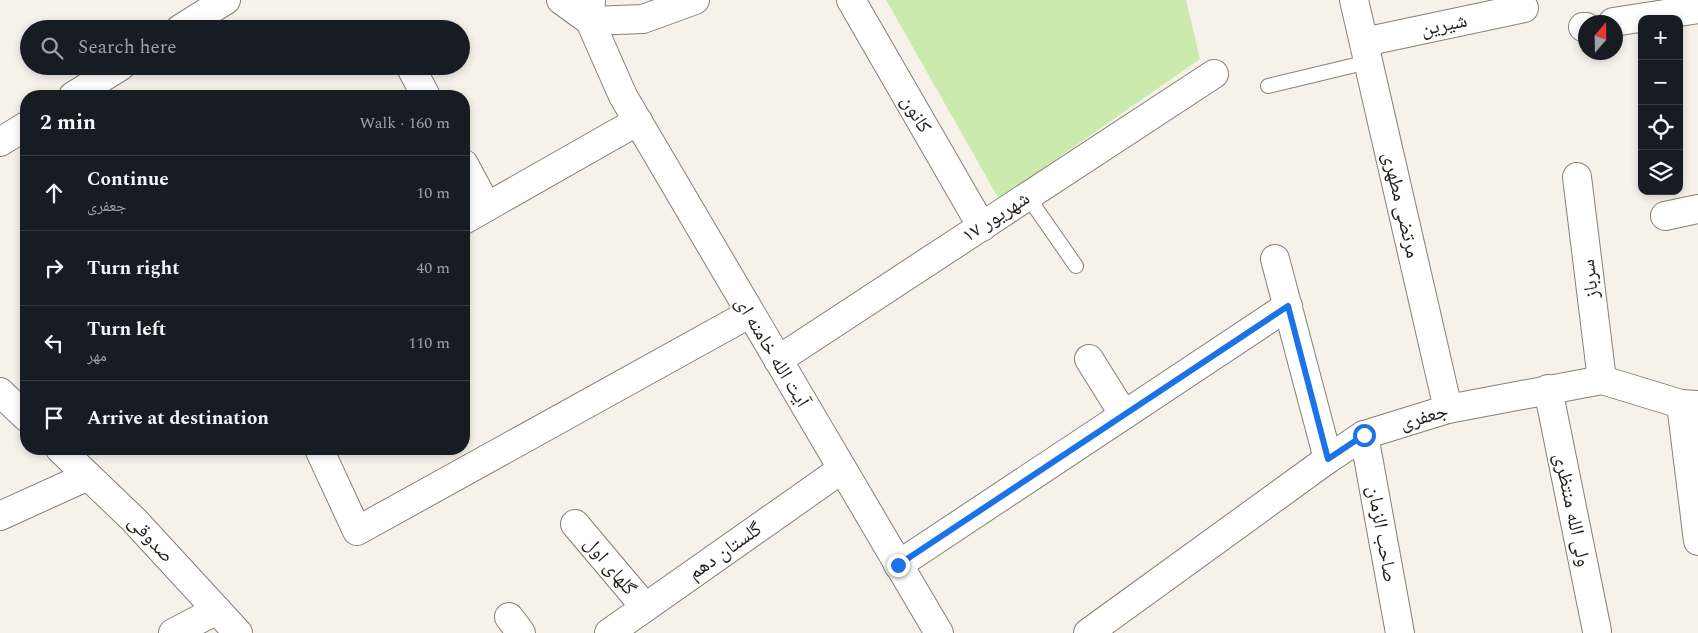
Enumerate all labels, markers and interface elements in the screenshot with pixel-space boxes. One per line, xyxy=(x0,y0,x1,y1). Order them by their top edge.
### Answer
street label: شیرین xyxy=(1418,5,1470,45)
north arrow xyxy=(1578,15,1623,60)
map controls xyxy=(1638,15,1683,195)
button: + xyxy=(1638,15,1683,60)
search box xyxy=(20,20,470,75)
text: Search here xyxy=(78,33,177,62)
icon: search xyxy=(38,34,66,62)
button: − xyxy=(1638,60,1683,105)
street label: کانون xyxy=(893,89,939,139)
button: locate xyxy=(1638,105,1683,150)
text: 2 min xyxy=(40,107,96,139)
text: Walk · 160 m xyxy=(359,111,450,135)
street label: مرتضی مطهری xyxy=(1374,149,1428,261)
button: layers xyxy=(1638,150,1683,195)
text: Continue xyxy=(87,165,169,194)
icon: ahead xyxy=(40,179,68,207)
text: 10 m xyxy=(416,181,450,205)
street label: ۱۷ شهریور xyxy=(956,184,1036,250)
text: جعفری xyxy=(87,194,126,218)
icon: right xyxy=(40,254,68,282)
text: Turn right xyxy=(87,254,180,283)
text: 40 m xyxy=(416,256,450,280)
street label: سرباز xyxy=(1573,258,1607,301)
street label: آیت الله خامنه ای xyxy=(727,291,817,414)
text: Turn left xyxy=(87,315,166,344)
icon: left xyxy=(40,329,68,357)
text: 110 m xyxy=(408,331,450,355)
text: مهر xyxy=(87,344,107,368)
street label: جعفری xyxy=(1396,396,1452,438)
icon: arrive xyxy=(40,404,68,432)
text: Arrive at destination xyxy=(87,404,269,433)
route start xyxy=(1353,424,1376,447)
street label: ولی الله منتظری xyxy=(1545,450,1599,570)
street label: صاحب الزمان xyxy=(1359,483,1405,585)
street label: صدوقی xyxy=(121,508,181,570)
street label: گلستان دهم xyxy=(682,514,768,588)
street label: گلهای اول xyxy=(576,530,644,602)
route end xyxy=(887,554,910,577)

